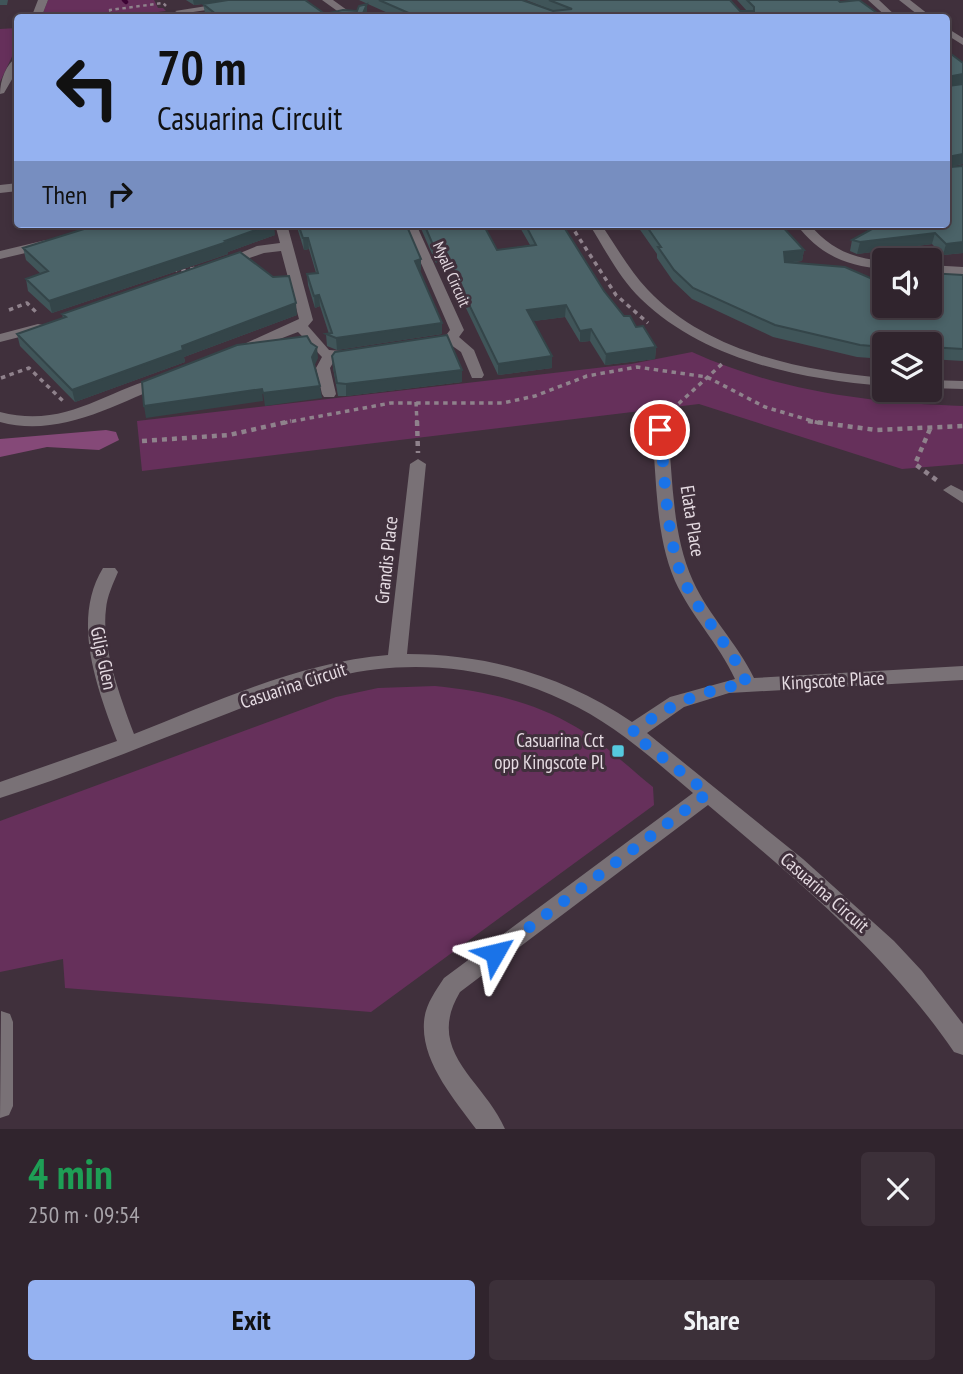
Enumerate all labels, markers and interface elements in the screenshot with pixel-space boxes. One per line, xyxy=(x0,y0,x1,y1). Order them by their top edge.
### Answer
text: 70 m xyxy=(157,35,246,99)
icon: left xyxy=(42,42,133,133)
text: Casuarina Circuit xyxy=(157,97,342,139)
icon: right xyxy=(101,175,139,213)
text: Then xyxy=(42,178,87,211)
street label: Myall Circuit xyxy=(429,238,475,310)
map controls xyxy=(872,248,942,402)
button: sound xyxy=(872,248,942,318)
button: layers xyxy=(872,332,942,402)
pin xyxy=(630,400,690,460)
icon: arrive xyxy=(641,411,679,449)
street label: Elata Place xyxy=(676,484,711,559)
street label: Grandis Place xyxy=(369,515,403,605)
street label: Gilja Glen xyxy=(86,624,122,692)
street label: Casuarina Circuit xyxy=(237,656,350,713)
street label: Kingscote Place xyxy=(781,665,885,695)
place label: Casuarina Cct opp Kingscote Pl xyxy=(494,728,605,774)
marker: Casuarina Cct opp Kingscote Pl xyxy=(610,743,626,759)
street label: Casuarina Circuit xyxy=(776,847,875,938)
position arrow xyxy=(458,916,532,990)
text: 4 min xyxy=(28,1146,113,1201)
button: close xyxy=(861,1152,935,1226)
text: 250 m · 09:54 xyxy=(28,1200,140,1229)
button: Exit xyxy=(28,1280,475,1360)
button: Share xyxy=(489,1280,935,1360)

